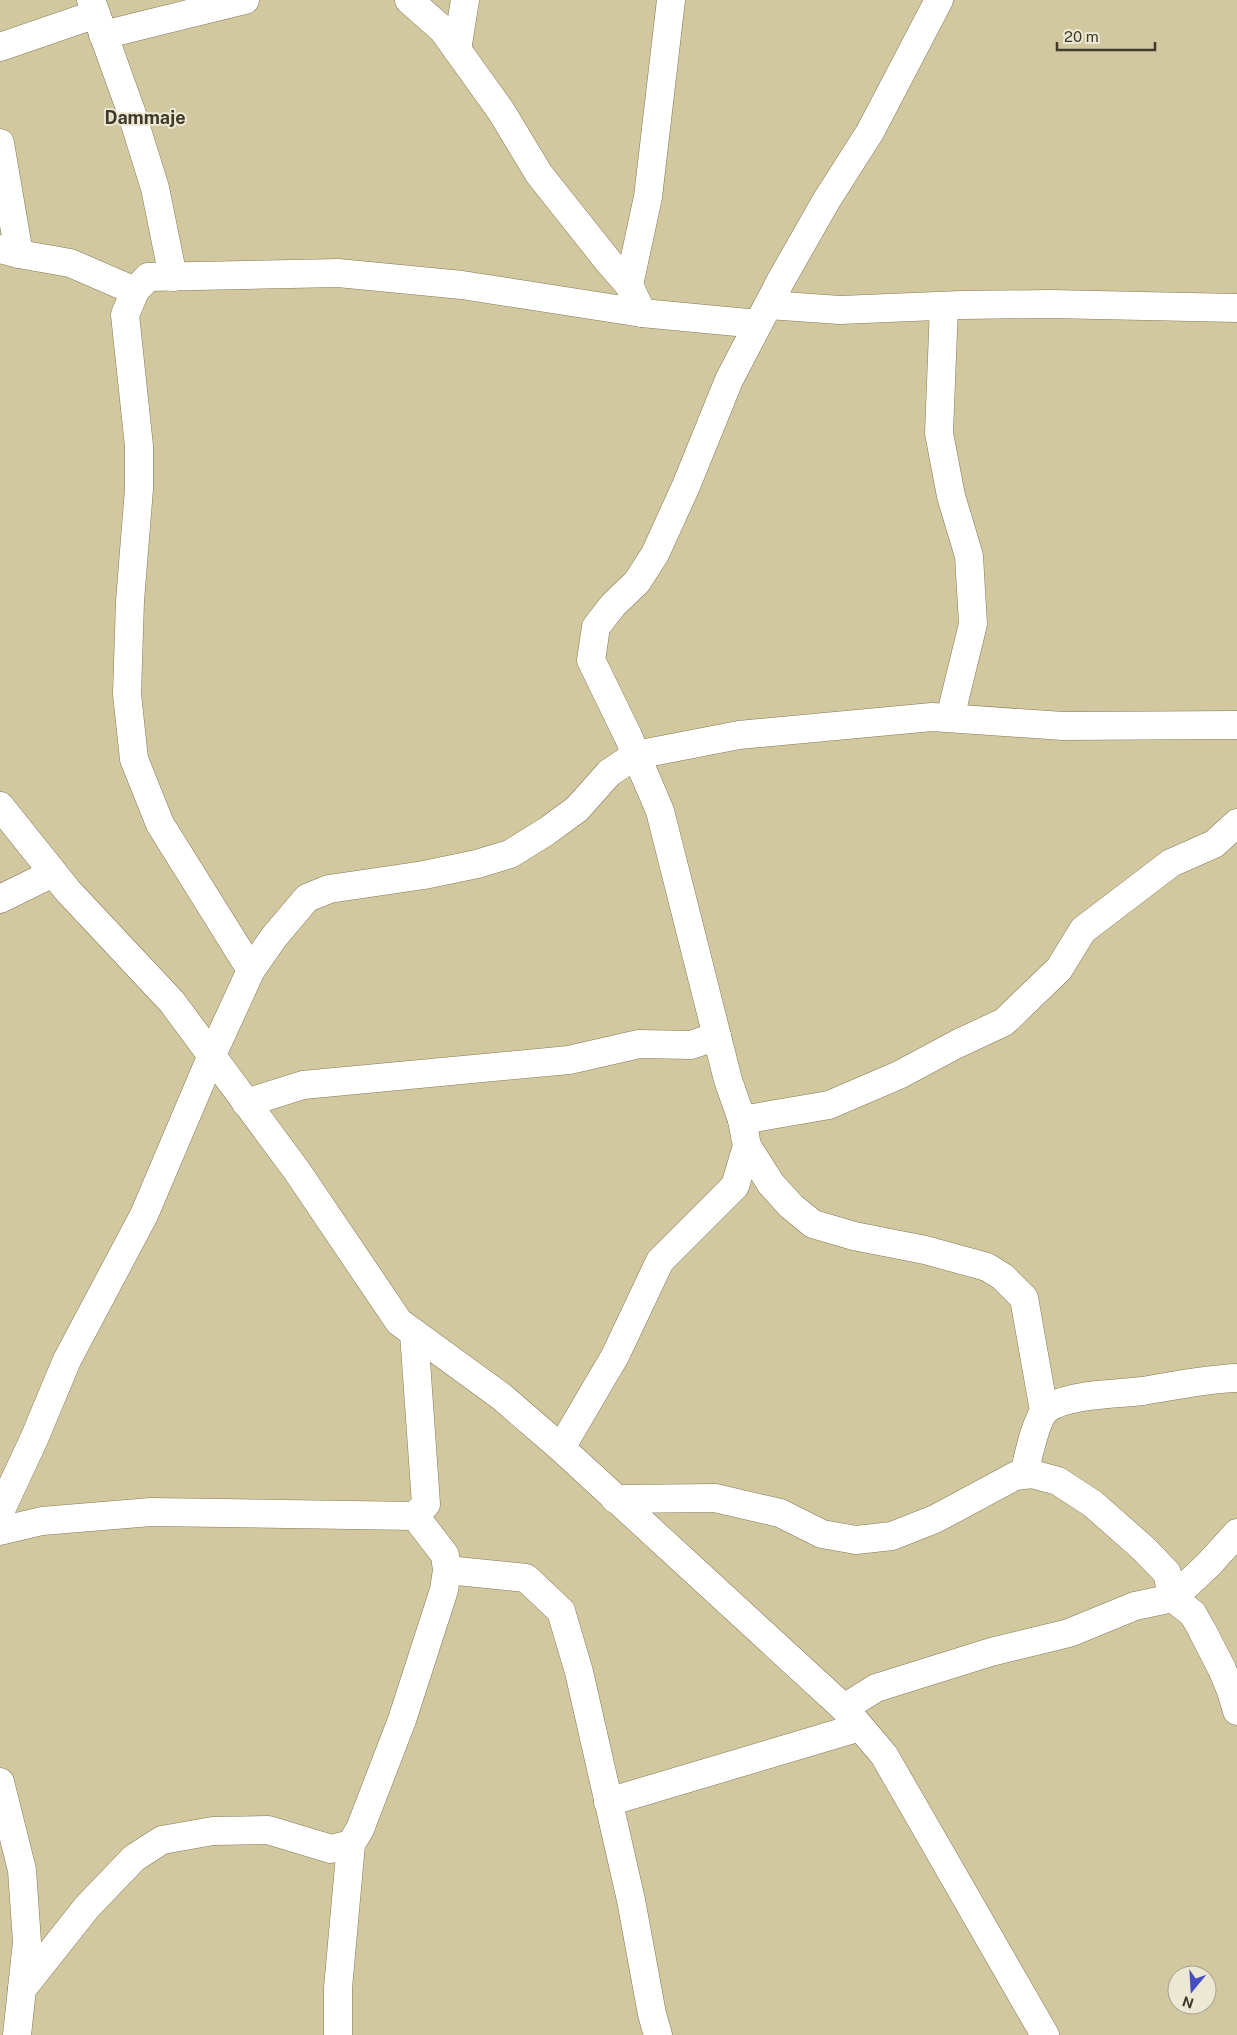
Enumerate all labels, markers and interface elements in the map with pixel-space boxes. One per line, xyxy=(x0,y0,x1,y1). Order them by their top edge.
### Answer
scale bar xyxy=(1057,20,1154,52)
text: 20 m xyxy=(1064,28,1099,45)
district label: Dammaje xyxy=(104,107,186,128)
north arrow xyxy=(1167,1965,1217,2015)
text: N xyxy=(1180,1993,1196,2012)

